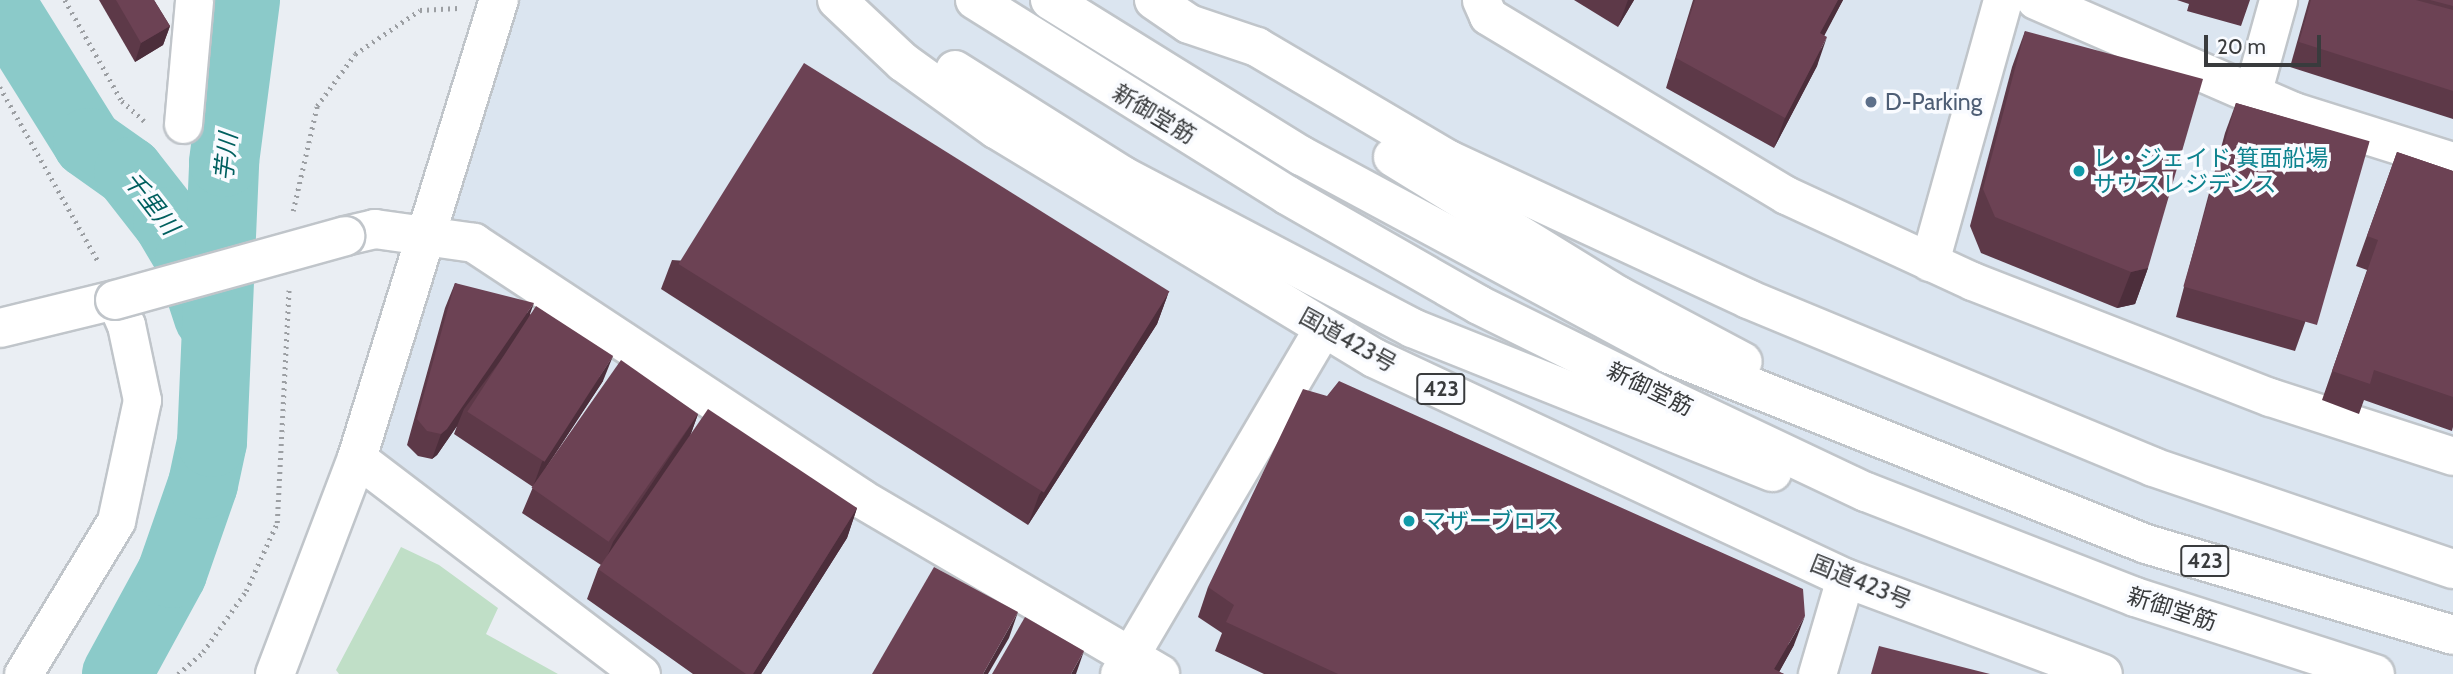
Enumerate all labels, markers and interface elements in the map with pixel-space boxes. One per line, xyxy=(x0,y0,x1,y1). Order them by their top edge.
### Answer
scale bar xyxy=(2208,21,2325,65)
text: 20 m xyxy=(2217,34,2266,59)
street label: 新御堂筋 xyxy=(1107,78,1201,150)
place label: D-Parking xyxy=(1885,88,1982,116)
marker: D-Parking xyxy=(1863,94,1879,110)
water label: 芋川 xyxy=(209,132,243,182)
place label: レ・ジェイド 箕面船場 サウスレジデンス xyxy=(2093,144,2328,198)
marker: レ・ジェイド 箕面船場 サウスレジデンス xyxy=(2071,163,2087,179)
water label: 千里川 xyxy=(117,166,185,240)
street label: 国道423号 xyxy=(1295,302,1401,378)
street label: 新御堂筋 xyxy=(1603,356,1697,422)
road number: 423 xyxy=(1415,372,1467,406)
place label: マザーブロス xyxy=(1423,507,1561,535)
marker: マザーブロス xyxy=(1401,513,1417,529)
road number: 423 xyxy=(2179,544,2231,578)
street label: 国道423号 xyxy=(1806,549,1916,615)
street label: 新御堂筋 xyxy=(2124,582,2220,636)

